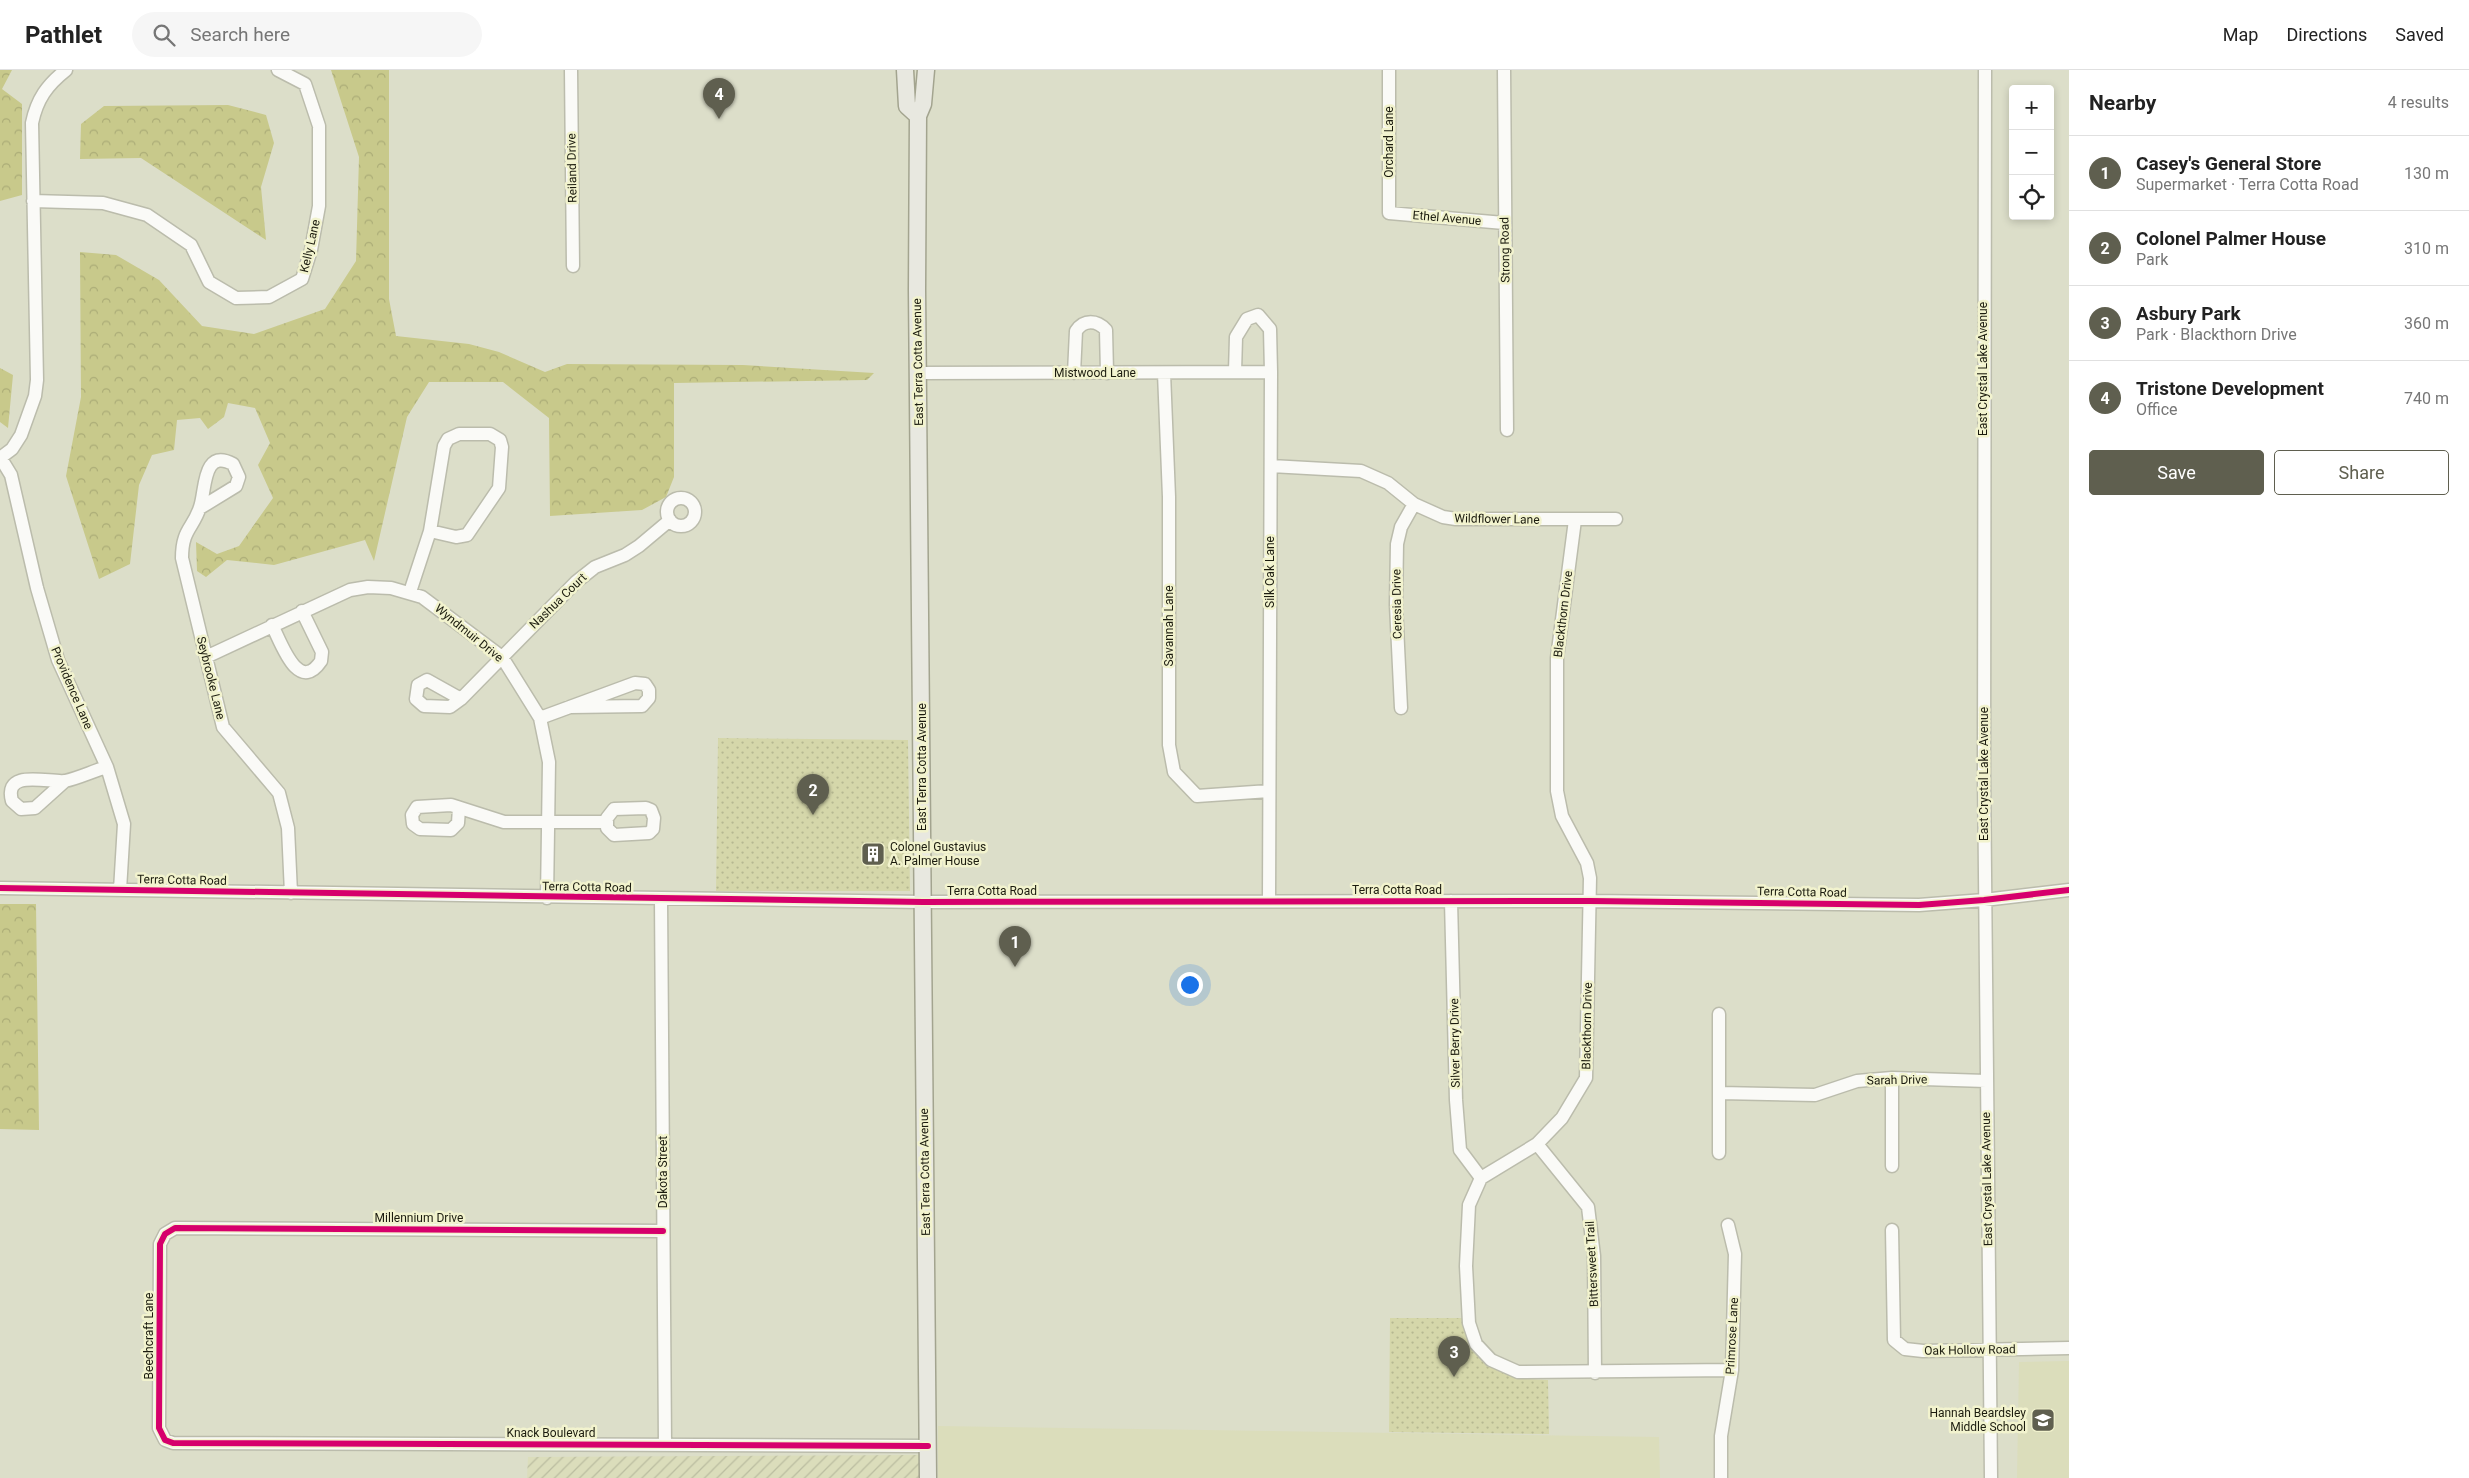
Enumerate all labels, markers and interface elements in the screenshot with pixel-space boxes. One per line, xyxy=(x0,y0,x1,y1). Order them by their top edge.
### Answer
search box xyxy=(132,12,482,57)
text: Pathlet xyxy=(25,21,102,49)
icon: search xyxy=(150,21,178,49)
text: Search here xyxy=(190,23,290,46)
text: Map xyxy=(2223,24,2258,45)
text: Directions xyxy=(2286,24,2367,45)
text: Saved xyxy=(2395,24,2444,45)
pin: 4 xyxy=(703,78,735,119)
map controls xyxy=(2009,85,2054,220)
button: + xyxy=(2009,85,2054,130)
text: Nearby xyxy=(2089,91,2156,115)
text: 4 results xyxy=(2388,93,2449,112)
street label: Orchard Lane xyxy=(1382,106,1396,178)
button: − xyxy=(2009,130,2054,175)
street label: Reiland Drive xyxy=(564,133,580,203)
text: Casey's General Store xyxy=(2136,152,2321,175)
text: 1 xyxy=(2100,164,2110,183)
text: 130 m xyxy=(2404,164,2449,183)
button: locate xyxy=(2009,175,2054,220)
text: Supermarket · Terra Cotta Road xyxy=(2136,175,2359,194)
street label: Ethel Avenue xyxy=(1412,208,1482,228)
street label: Strong Road xyxy=(1497,217,1513,283)
street label: Kelly Lane xyxy=(297,218,323,274)
text: Colonel Palmer House xyxy=(2136,227,2326,250)
text: 2 xyxy=(2100,239,2110,258)
text: 310 m xyxy=(2404,239,2449,258)
text: Park xyxy=(2136,250,2168,269)
street label: East Terra Cotta Avenue xyxy=(910,298,926,426)
street label: East Crystal Lake Avenue xyxy=(1976,302,1990,436)
text: Asbury Park xyxy=(2136,302,2241,325)
text: 3 xyxy=(2100,314,2110,333)
text: 360 m xyxy=(2404,314,2449,333)
text: Park · Blackthorn Drive xyxy=(2136,325,2297,344)
street label: Mistwood Lane xyxy=(1054,366,1136,380)
text: Tristone Development xyxy=(2136,377,2324,400)
text: 4 xyxy=(2100,389,2110,408)
text: 740 m xyxy=(2404,389,2449,408)
text: Office xyxy=(2136,400,2178,419)
button: Save xyxy=(2089,450,2264,495)
button: Share xyxy=(2274,450,2449,495)
street label: Wildflower Lane xyxy=(1454,511,1540,527)
street label: Silk Oak Lane xyxy=(1263,536,1277,608)
street label: Ceresia Drive xyxy=(1389,569,1405,639)
street label: Nashua Court xyxy=(527,570,589,632)
street label: Blackthorn Drive xyxy=(1551,570,1575,658)
street label: Savannah Lane xyxy=(1162,585,1176,667)
street label: Wyndmuir Drive xyxy=(432,601,506,665)
street label: Seybrooke Lane xyxy=(194,635,228,721)
street label: Providence Lane xyxy=(48,645,96,731)
street label: East Terra Cotta Avenue xyxy=(915,703,929,831)
street label: East Crystal Lake Avenue xyxy=(1977,707,1991,841)
pin: 2 xyxy=(797,774,829,815)
place label: Colonel Gustavius A. Palmer House xyxy=(890,840,986,868)
building icon: Colonel Gustavius A. Palmer House xyxy=(860,841,886,867)
street label: Terra Cotta Road xyxy=(137,872,227,888)
street label: Terra Cotta Road xyxy=(542,879,632,895)
street label: Terra Cotta Road xyxy=(1352,883,1442,897)
street label: Terra Cotta Road xyxy=(947,884,1037,898)
street label: Terra Cotta Road xyxy=(1757,884,1847,900)
pin: 1 xyxy=(999,926,1031,967)
your location xyxy=(1177,972,1203,998)
street label: Blackthorn Drive xyxy=(1579,982,1595,1070)
street label: Silver Berry Drive xyxy=(1447,998,1463,1088)
street label: Sarah Drive xyxy=(1867,1072,1927,1088)
street label: East Terra Cotta Avenue xyxy=(917,1108,933,1236)
street label: East Crystal Lake Avenue xyxy=(1979,1112,1995,1246)
street label: Dakota Street xyxy=(656,1136,670,1208)
street label: Millennium Drive xyxy=(375,1211,463,1225)
street label: Bittersweet Trail xyxy=(1583,1221,1601,1307)
street label: Beechcraft Lane xyxy=(142,1293,156,1379)
street label: Primrose Lane xyxy=(1723,1297,1741,1375)
pin: 3 xyxy=(1438,1336,1470,1377)
street label: Oak Hollow Road xyxy=(1924,1342,2016,1358)
place label: Hannah Beardsley Middle School xyxy=(1929,1406,2026,1434)
school or university icon: Hannah Beardsley Middle School xyxy=(2030,1407,2056,1433)
street label: Knack Boulevard xyxy=(506,1426,596,1440)

